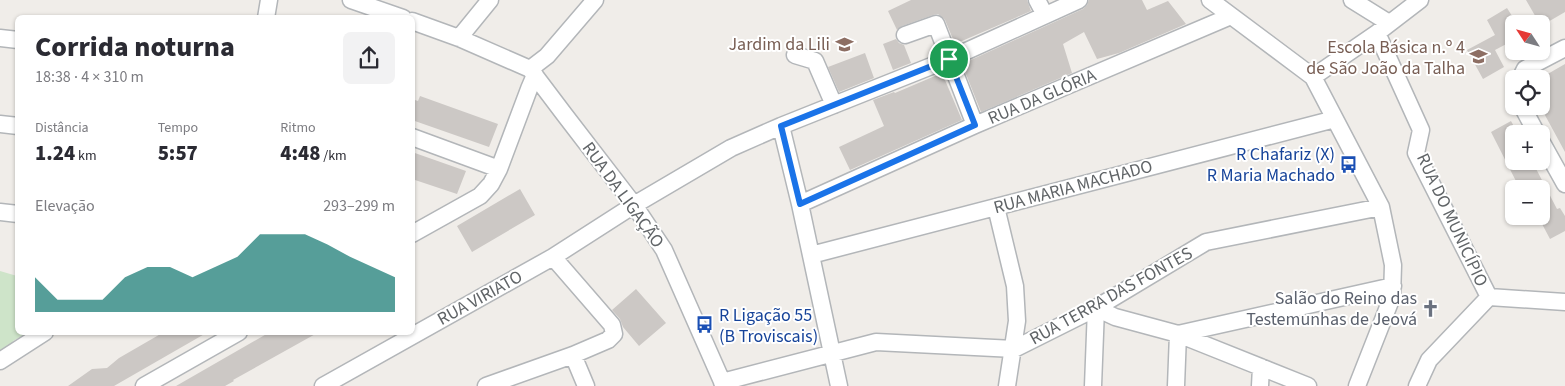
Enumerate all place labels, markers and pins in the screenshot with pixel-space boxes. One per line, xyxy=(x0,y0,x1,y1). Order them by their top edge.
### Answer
place label: Jardim da Lili xyxy=(728,32,830,57)
school or university icon: Jardim da Lili xyxy=(834,34,854,54)
place label: Escola Básica n.º 4 de São João da Talha xyxy=(1306,35,1465,81)
pin xyxy=(928,38,970,80)
school or university icon: Escola Básica n.º 4 de São João da Talha xyxy=(1469,47,1489,67)
place label: R Chafariz (X) R Maria Machado xyxy=(1207,142,1335,188)
bus stop icon: R Chafariz (X) R Maria Machado xyxy=(1339,154,1359,174)
place label: Salão do Reino das Testemunhas de Jeová xyxy=(1246,286,1417,332)
church icon: Salão do Reino das Testemunhas de Jeová xyxy=(1421,298,1441,318)
place label: R Ligação 55 (B Troviscais) xyxy=(719,303,818,349)
bus stop icon: R Ligação 55 (B Troviscais) xyxy=(695,315,715,335)

